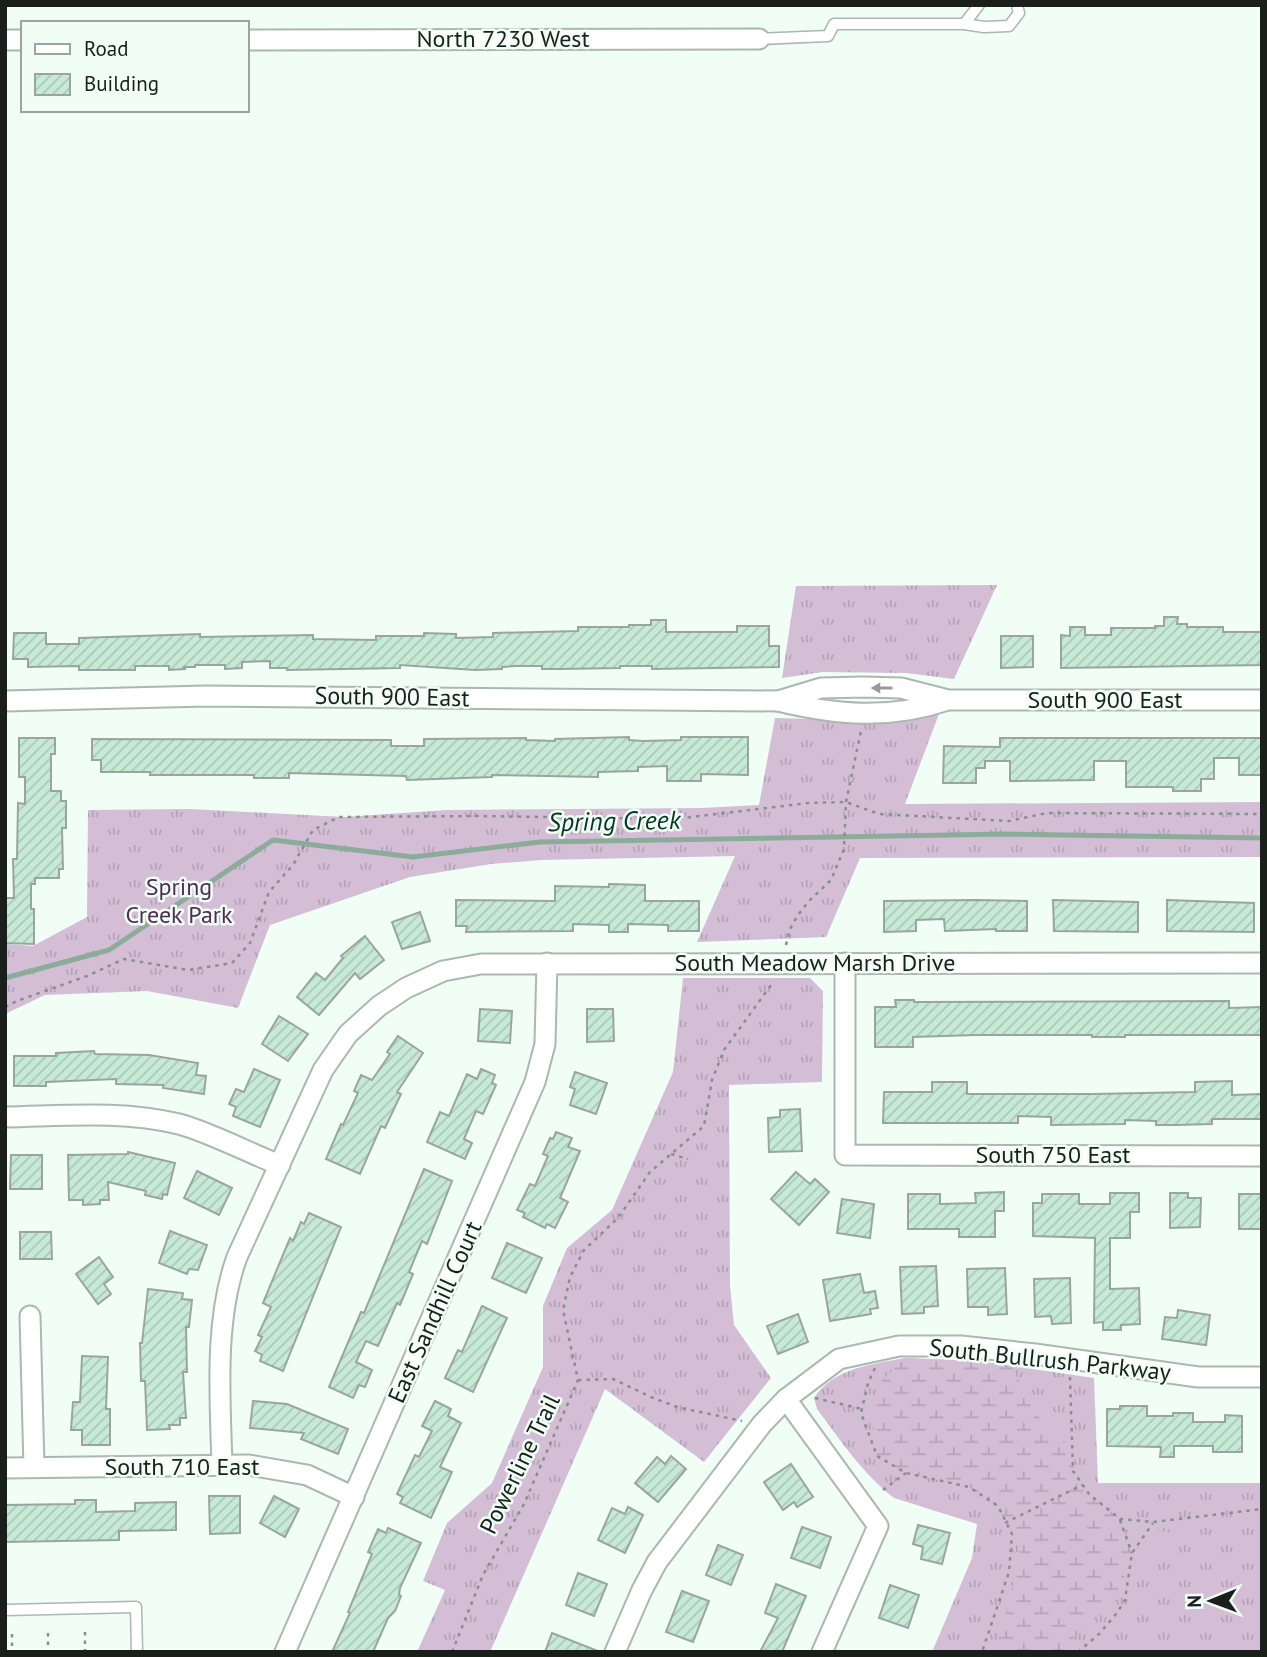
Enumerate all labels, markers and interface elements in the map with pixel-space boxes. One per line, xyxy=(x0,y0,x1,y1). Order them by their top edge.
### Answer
legend xyxy=(21,21,248,112)
street label: North 7230 West xyxy=(416,23,590,54)
text: Road xyxy=(84,35,128,62)
text: Building xyxy=(84,70,159,97)
street label: South 900 East xyxy=(314,680,470,713)
one-way arrow xyxy=(870,682,892,693)
street label: South 900 East xyxy=(1028,684,1182,715)
water label: Spring Creek xyxy=(547,803,682,838)
park label: Spring Creek Park xyxy=(126,871,233,930)
street label: South Meadow Marsh Drive xyxy=(675,947,955,978)
street label: South 750 East xyxy=(976,1139,1130,1170)
street label: East Sandhill Court xyxy=(381,1216,489,1408)
street label: South Bullrush Parkway xyxy=(928,1331,1172,1388)
street label: Powerline Trail xyxy=(472,1389,567,1539)
street label: South 710 East xyxy=(105,1451,259,1482)
north arrow xyxy=(1176,1566,1246,1636)
text: N xyxy=(1182,1595,1206,1608)

